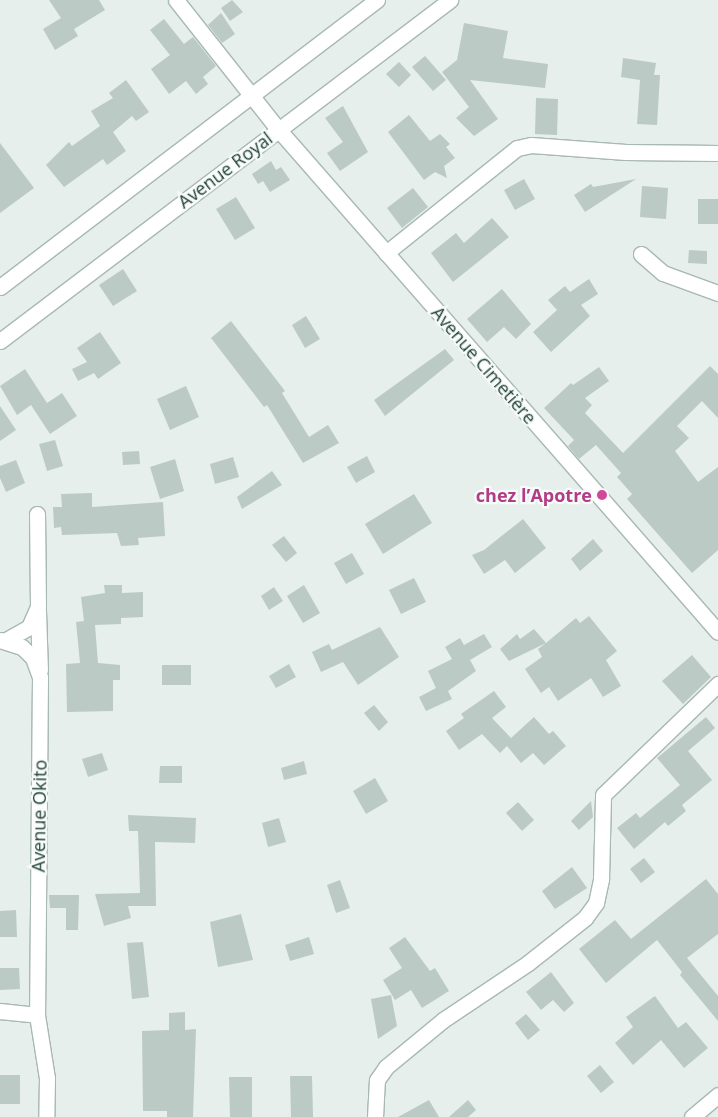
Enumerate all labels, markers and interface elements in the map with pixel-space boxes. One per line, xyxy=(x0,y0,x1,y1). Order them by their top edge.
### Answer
street label: Avenue Royal xyxy=(173,127,277,213)
street label: Avenue Cimetière xyxy=(427,302,541,428)
place label: chez l’Apotre xyxy=(476,484,592,506)
marker: chez l’Apotre xyxy=(596,489,608,501)
street label: Avenue Okito xyxy=(27,760,51,872)

